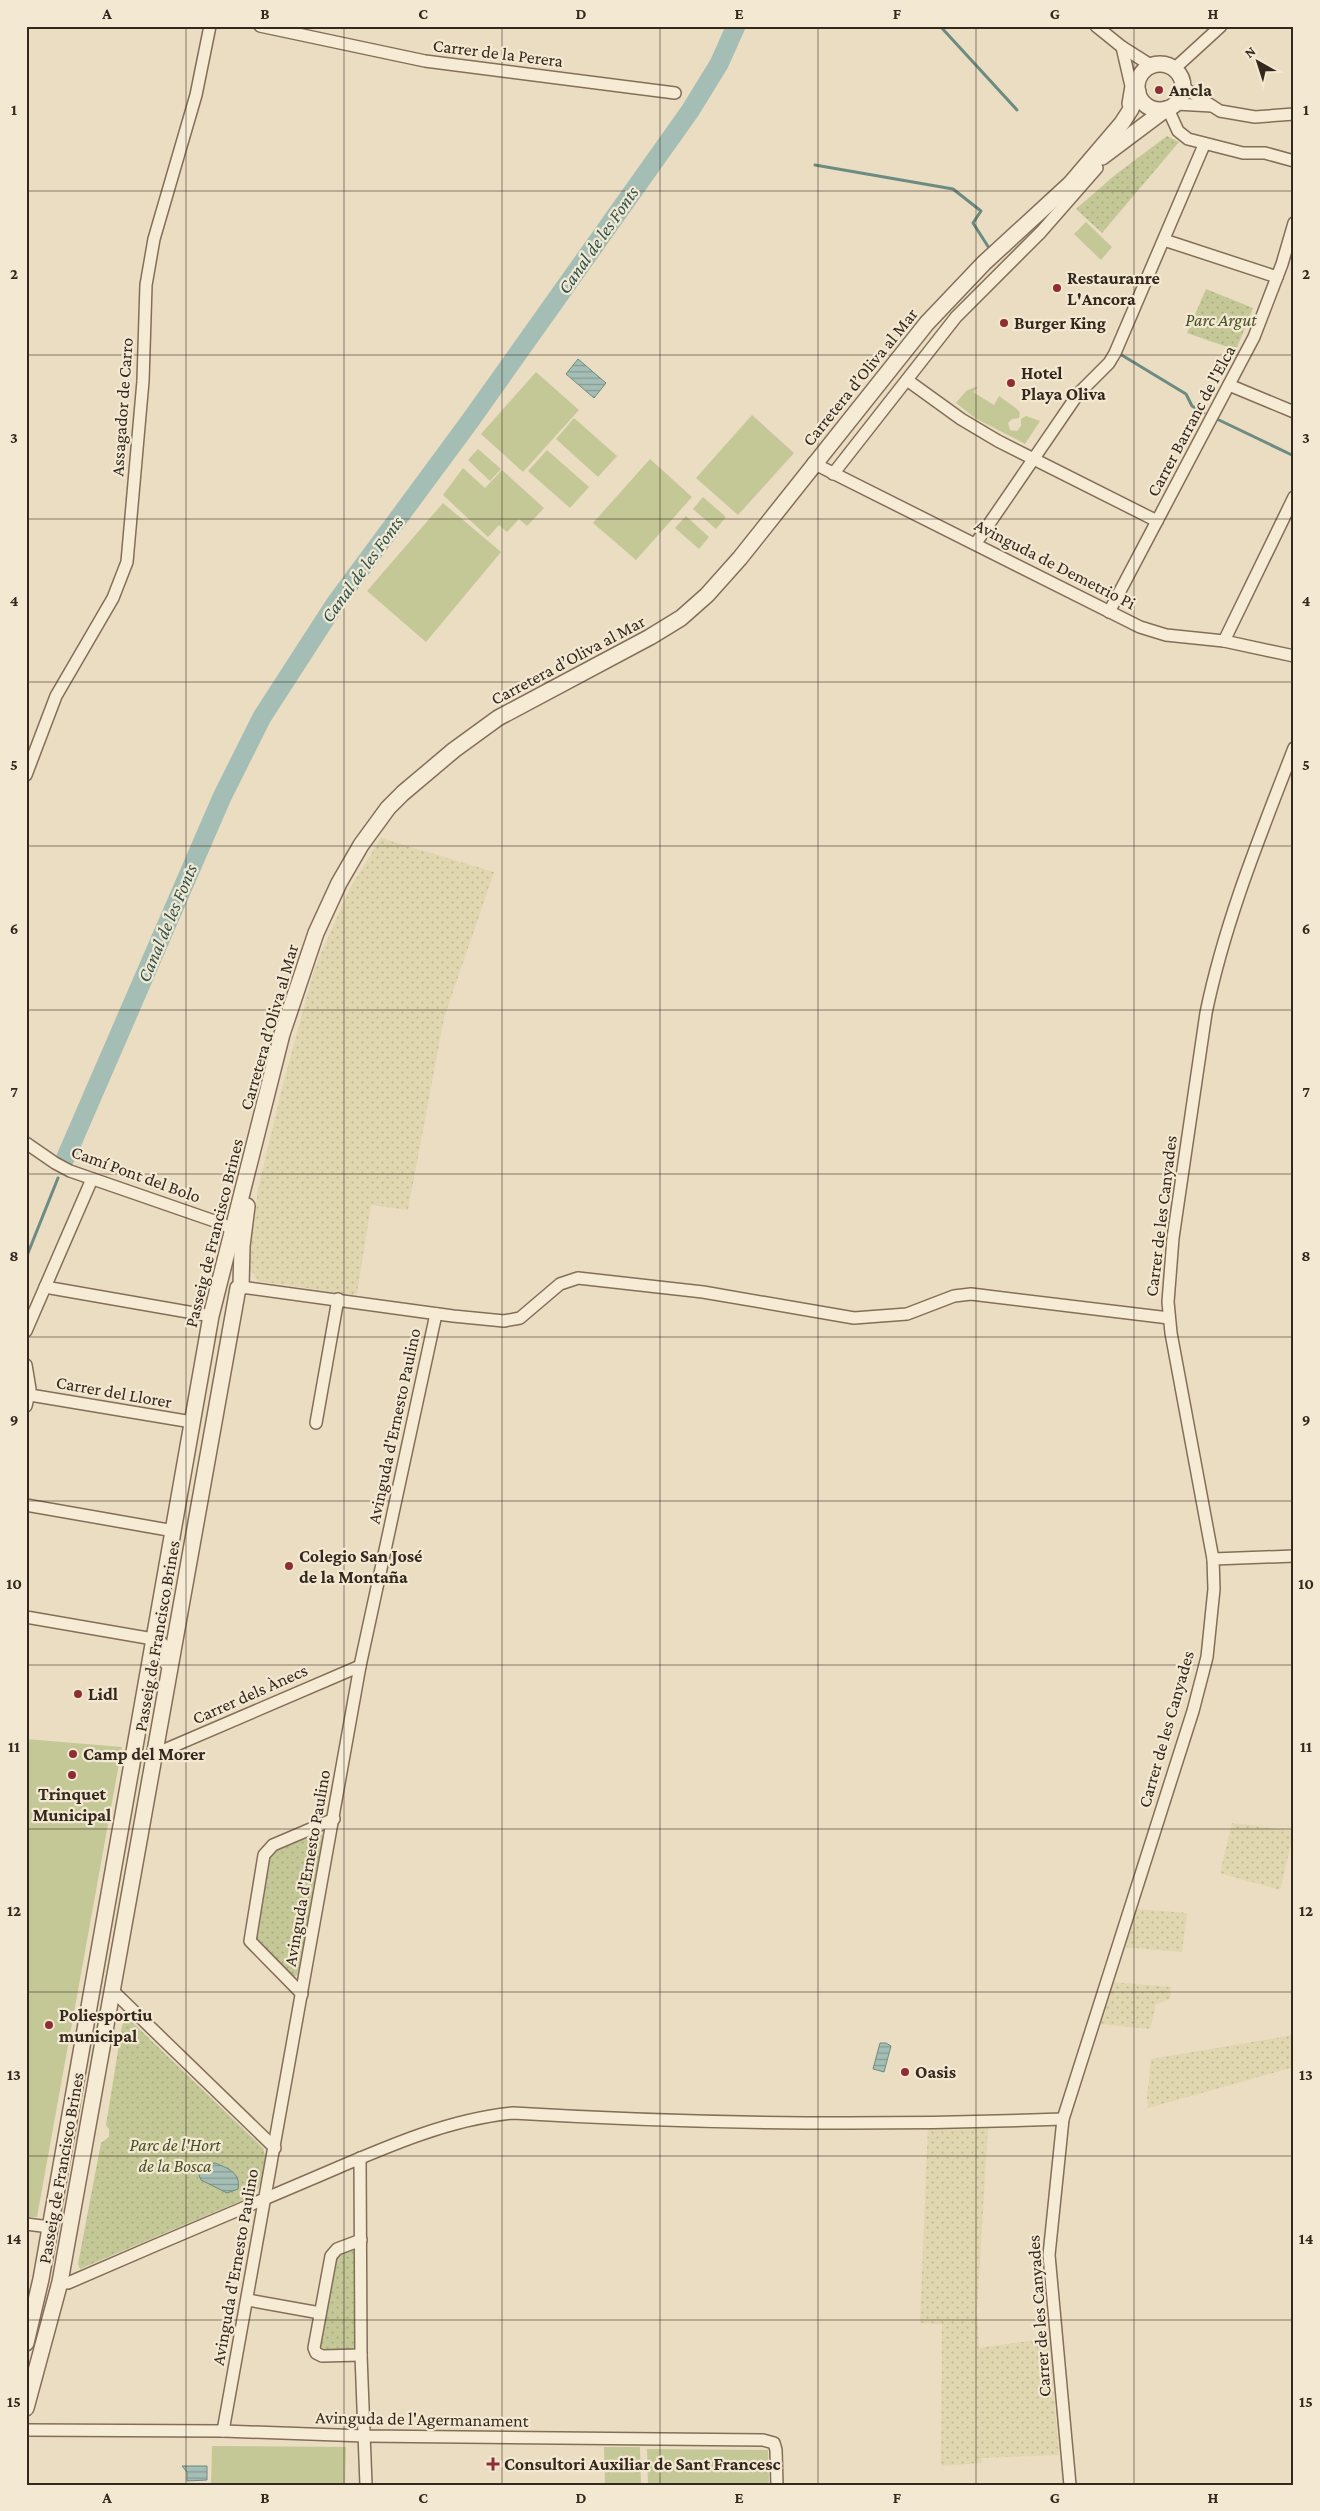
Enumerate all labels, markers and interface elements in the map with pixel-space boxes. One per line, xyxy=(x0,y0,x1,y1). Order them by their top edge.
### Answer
text: A xyxy=(101,5,112,22)
text: B xyxy=(260,5,270,22)
text: C xyxy=(418,5,428,22)
text: D xyxy=(575,5,587,22)
text: E xyxy=(734,5,744,22)
text: F xyxy=(893,5,902,22)
text: G xyxy=(1050,5,1060,22)
text: H xyxy=(1208,5,1219,22)
street label: Carrer de la Perera xyxy=(432,35,564,71)
north arrow xyxy=(1232,38,1282,88)
text: N xyxy=(1241,42,1259,61)
place label: Ancla xyxy=(1168,80,1212,100)
marker: Ancla xyxy=(1153,84,1165,96)
text: 1 xyxy=(11,101,17,118)
text: 1 xyxy=(1303,101,1309,118)
water label: Canal de les Fonts xyxy=(553,182,643,298)
text: 2 xyxy=(10,265,18,282)
text: 2 xyxy=(1302,265,1310,282)
place label: Restauranre L'Ancora xyxy=(1067,268,1160,309)
marker: Restauranre L'Ancora xyxy=(1051,282,1063,294)
street label: Carretera d’Oliva al Mar xyxy=(798,304,922,450)
park label: Parc Argut xyxy=(1185,310,1257,330)
place label: Burger King xyxy=(1014,313,1106,333)
marker: Burger King xyxy=(998,317,1010,329)
street label: Assagador de Carro xyxy=(107,337,137,477)
street label: Carrer Barranc de l'Elca xyxy=(1143,342,1239,500)
place label: Hotel Playa Oliva xyxy=(1021,363,1106,404)
marker: Hotel Playa Oliva xyxy=(1005,377,1017,389)
text: 3 xyxy=(10,429,18,446)
text: 3 xyxy=(1302,429,1310,446)
water label: Canal de les Fonts xyxy=(316,512,408,626)
street label: Avinguda de Demetrio Pi xyxy=(971,515,1139,613)
text: 4 xyxy=(10,592,19,609)
text: 4 xyxy=(1302,592,1311,609)
street label: Carretera d’Oliva al Mar xyxy=(488,611,649,709)
text: 5 xyxy=(10,756,18,773)
text: 5 xyxy=(1302,756,1310,773)
water label: Canal de les Fonts xyxy=(133,861,201,985)
text: 6 xyxy=(10,920,18,937)
text: 6 xyxy=(1302,920,1310,937)
street label: Carretera d’Oliva al Mar xyxy=(236,941,302,1112)
text: 7 xyxy=(10,1083,18,1100)
text: 7 xyxy=(1302,1083,1310,1100)
street label: Carrer de les Canyades xyxy=(1141,1134,1181,1298)
street label: Passeig de Francisco Brines xyxy=(181,1136,247,1330)
street label: Camí Pont del Bolo xyxy=(69,1141,203,1207)
text: 8 xyxy=(9,1247,19,1264)
text: 8 xyxy=(1301,1247,1311,1264)
street label: Avinguda d'Ernesto Paulino xyxy=(364,1326,425,1526)
street label: Carrer del Llorer xyxy=(54,1372,174,1412)
text: 9 xyxy=(10,1411,18,1428)
text: 9 xyxy=(1302,1411,1310,1428)
street label: Passeig de Francisco Brines xyxy=(130,1539,184,1733)
place label: Colegio San José de la Montaña xyxy=(299,1546,422,1587)
marker: Colegio San José de la Montaña xyxy=(283,1560,295,1572)
text: 10 xyxy=(6,1575,22,1592)
text: 10 xyxy=(1298,1575,1314,1592)
street label: Carrer de les Canyades xyxy=(1134,1648,1198,1810)
street label: Carrer dels Ànecs xyxy=(189,1660,311,1728)
place label: Lidl xyxy=(88,1684,118,1704)
marker: Lidl xyxy=(72,1688,84,1700)
text: 11 xyxy=(8,1738,20,1755)
text: 11 xyxy=(1300,1738,1312,1755)
place label: Camp del Morer xyxy=(83,1744,206,1764)
marker: Camp del Morer xyxy=(67,1748,79,1760)
street label: Avinguda d'Ernesto Paulino xyxy=(280,1768,334,1968)
marker: Trinquet Municipal xyxy=(66,1769,78,1781)
place label: Trinquet Municipal xyxy=(33,1784,111,1825)
text: 12 xyxy=(7,1902,21,1919)
text: 12 xyxy=(1299,1902,1313,1919)
place label: Poliesportiu municipal xyxy=(59,2005,153,2046)
marker: Poliesportiu municipal xyxy=(43,2019,55,2031)
place label: Oasis xyxy=(915,2062,956,2082)
text: 13 xyxy=(7,2066,21,2083)
marker: Oasis xyxy=(899,2066,911,2078)
text: 13 xyxy=(1299,2066,1313,2083)
street label: Passeig de Francisco Brines xyxy=(34,2071,88,2265)
park label: Parc de l'Hort de la Bosca xyxy=(129,2135,221,2176)
street label: Avinguda d'Ernesto Paulino xyxy=(208,2167,262,2367)
text: 14 xyxy=(7,2230,22,2247)
text: 14 xyxy=(1299,2230,1314,2247)
street label: Carrer de les Canyades xyxy=(1023,2234,1055,2398)
text: 15 xyxy=(7,2393,21,2410)
text: 15 xyxy=(1299,2393,1313,2410)
street label: Avinguda de l'Agermanament xyxy=(315,2407,530,2431)
place label: Consultori Auxiliar de Sant Francesc xyxy=(504,2454,781,2474)
marker: Consultori Auxiliar de Sant Francesc xyxy=(486,2457,500,2471)
text: A xyxy=(101,2489,112,2506)
text: B xyxy=(260,2489,270,2506)
text: C xyxy=(418,2489,428,2506)
text: D xyxy=(575,2489,587,2506)
text: E xyxy=(734,2489,744,2506)
text: F xyxy=(893,2489,902,2506)
text: G xyxy=(1050,2489,1060,2506)
text: H xyxy=(1208,2489,1219,2506)

